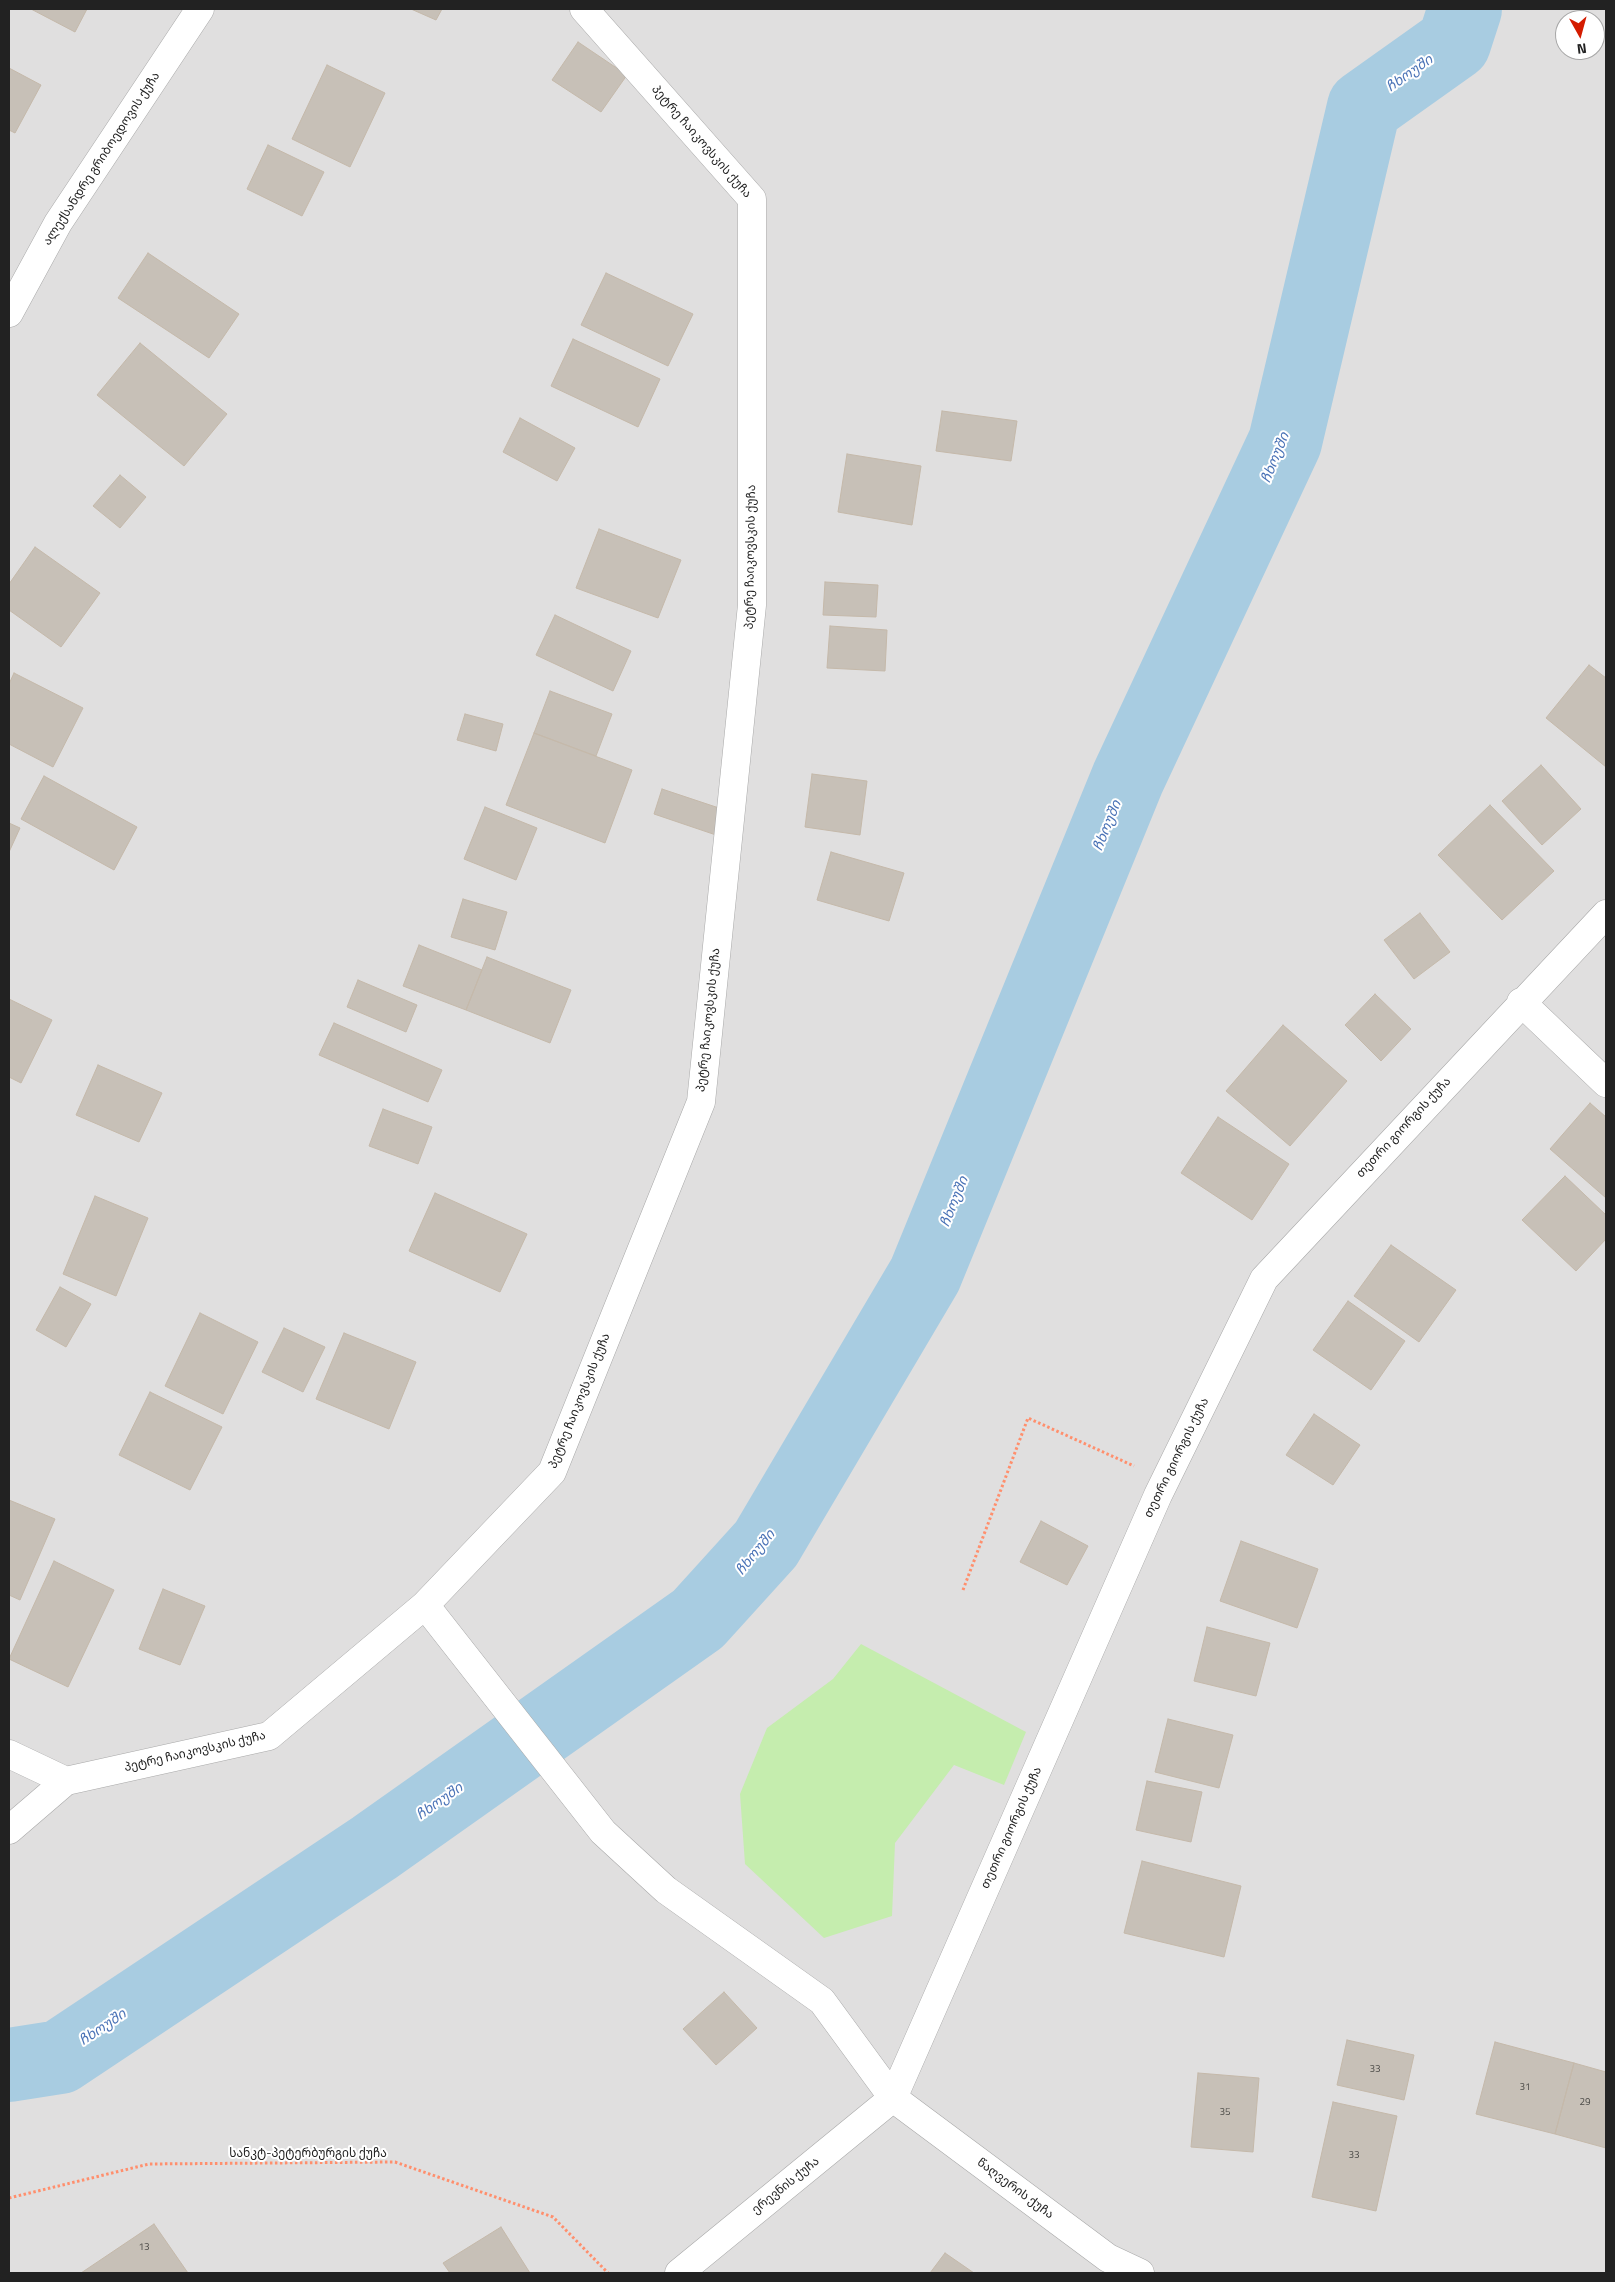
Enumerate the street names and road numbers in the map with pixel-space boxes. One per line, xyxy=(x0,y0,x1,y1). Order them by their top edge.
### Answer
street label: ალექსანდრე გრიბოედოვის ქუჩა xyxy=(41,70,163,248)
street label: პეტრე ჩაიკოვსკის ქუჩა xyxy=(648,83,754,201)
street label: პეტრე ჩაიკოვსკის ქუჩა xyxy=(743,485,759,629)
street label: პეტრე ჩაიკოვსკის ქუჩა xyxy=(694,947,724,1093)
street label: თეთრი გიორგის ქუჩა xyxy=(1354,1075,1454,1181)
street label: პეტრე ჩაიკოვსკის ქუჩა xyxy=(546,1331,614,1471)
street label: თეთრი გიორგის ქუჩა xyxy=(1142,1396,1212,1520)
street label: პეტრე ჩაიკოვსკის ქუჩა xyxy=(123,1729,267,1775)
street label: თეთრი გიორგის ქუჩა xyxy=(979,1765,1045,1891)
street label: სანკტ-პეტერბურგის ქუჩა xyxy=(229,2147,387,2161)
street label: ერევნის ქუჩა xyxy=(749,2154,823,2218)
street label: წაღვერის ქუჩა xyxy=(974,2156,1056,2222)

